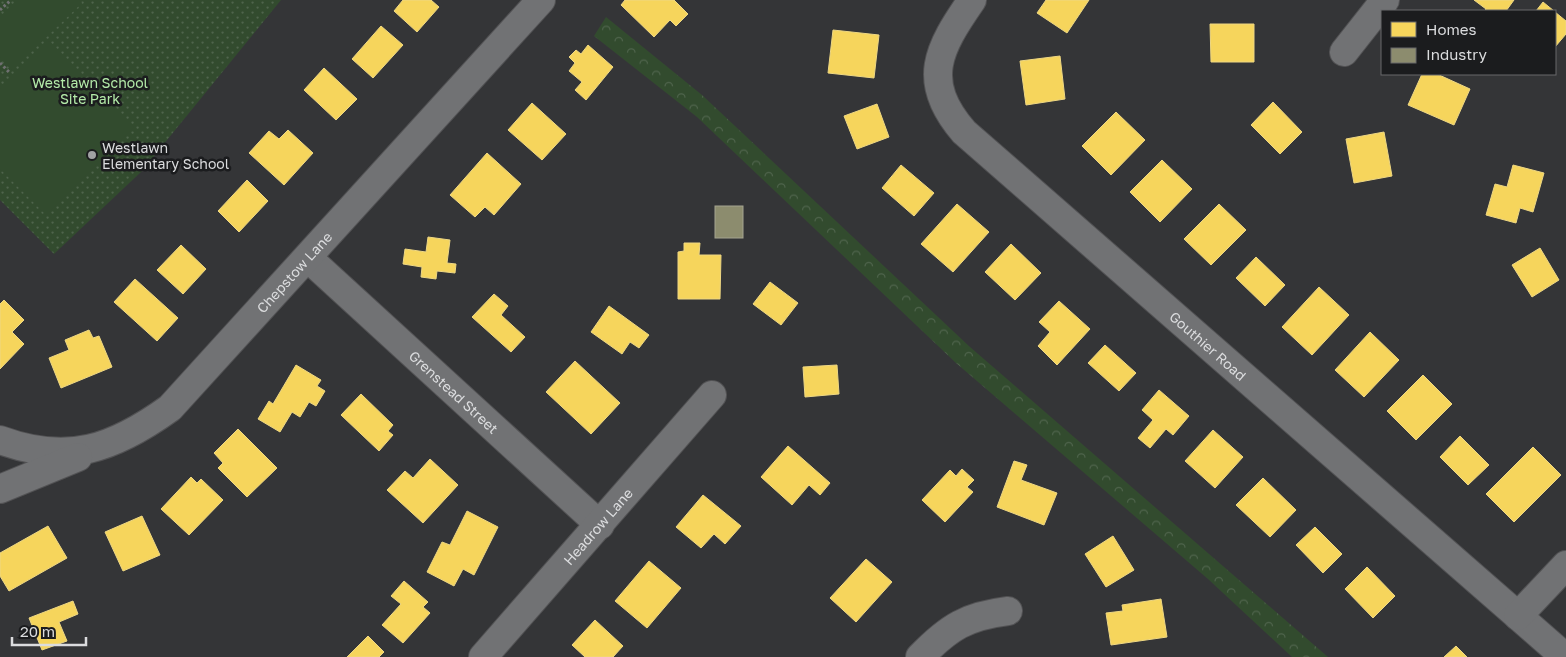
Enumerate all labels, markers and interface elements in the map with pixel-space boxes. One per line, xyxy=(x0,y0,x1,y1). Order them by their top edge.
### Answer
legend xyxy=(1381,10,1556,75)
text: Homes xyxy=(1426,20,1476,38)
text: Industry xyxy=(1426,45,1487,63)
park label: Westlawn School Site Park xyxy=(32,74,148,107)
place label: Westlawn Elementary School xyxy=(102,139,229,172)
marker: Westlawn Elementary School xyxy=(86,149,98,161)
street label: Chepstow Lane xyxy=(253,228,335,316)
street label: Gouthier Road xyxy=(1166,307,1250,383)
street label: Grenstead Street xyxy=(406,347,502,437)
street label: Headrow Lane xyxy=(559,484,636,568)
scale bar xyxy=(12,614,86,646)
text: 20 m xyxy=(20,622,55,640)

